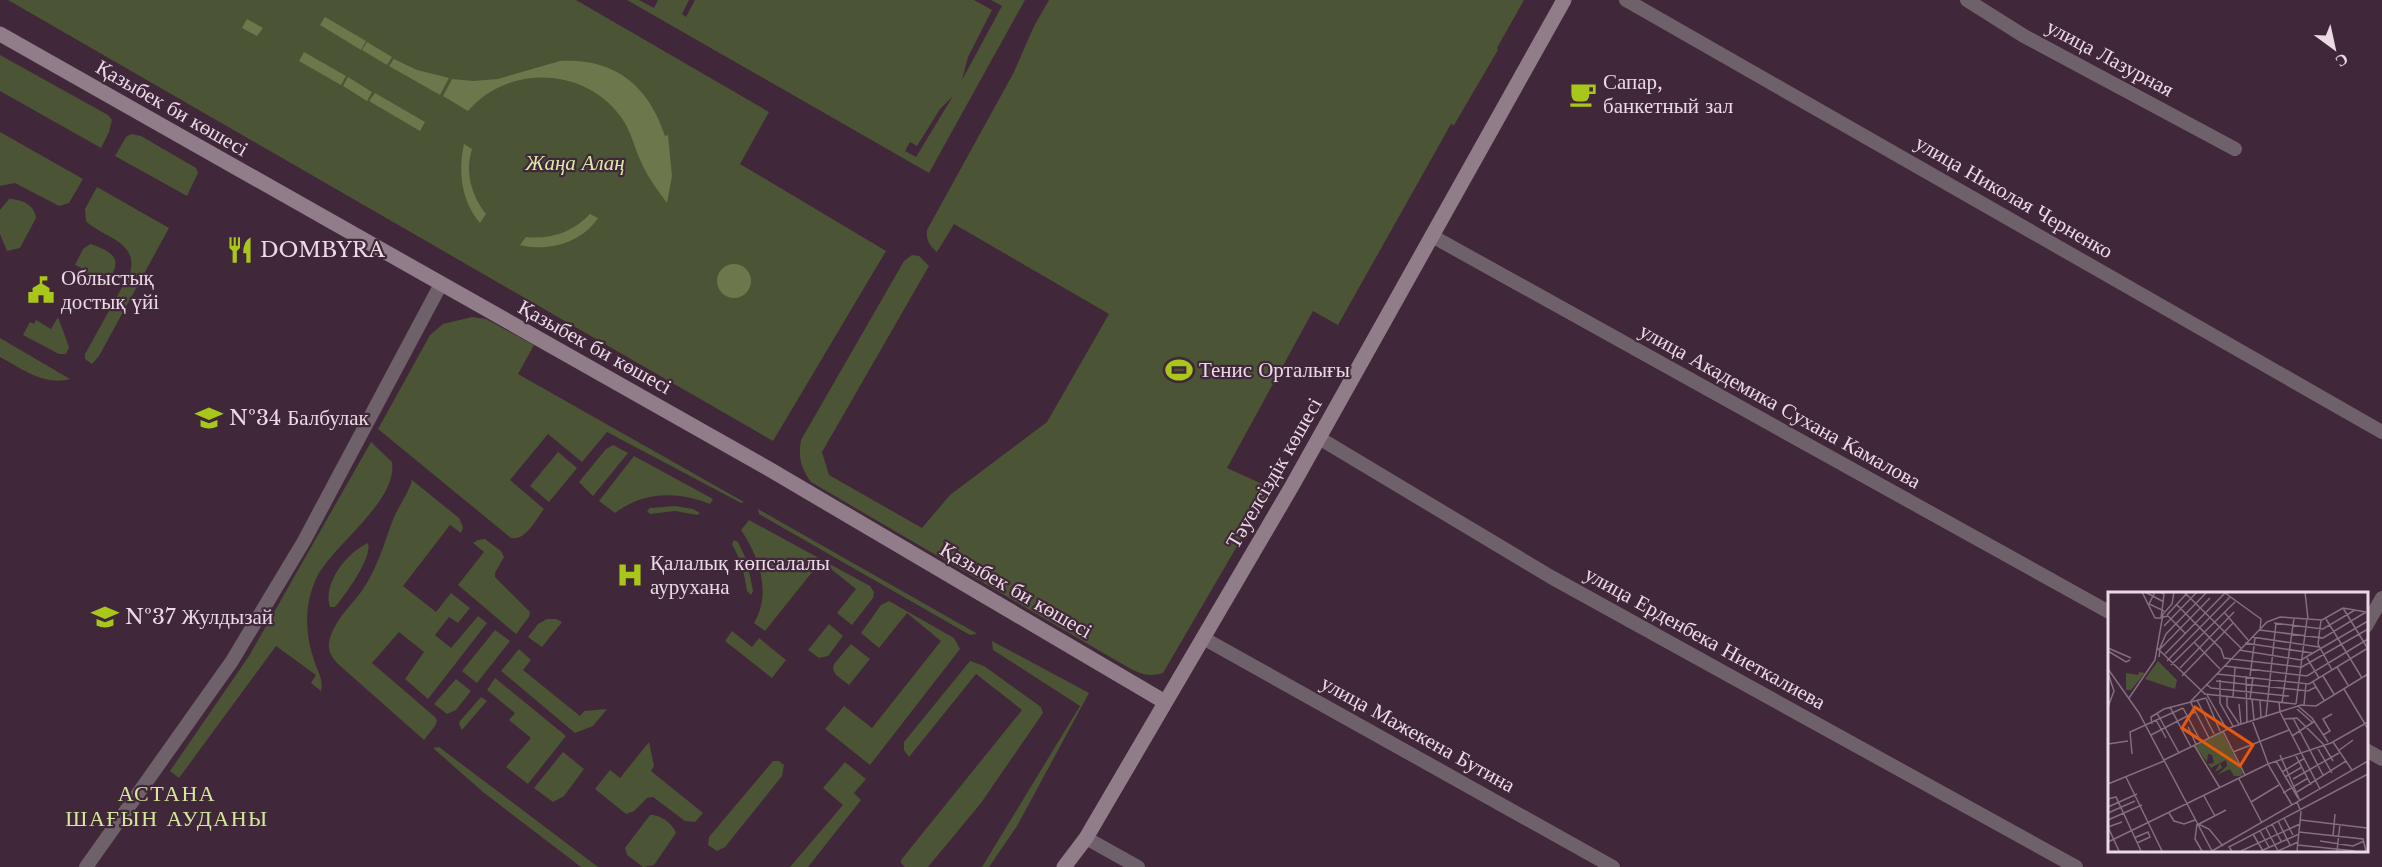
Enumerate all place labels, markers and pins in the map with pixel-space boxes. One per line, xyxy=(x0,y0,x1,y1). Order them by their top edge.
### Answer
place label: Сапар, банкетный зал xyxy=(1603,69,1733,119)
cafe icon: Сапар, банкетный зал xyxy=(1568,79,1598,109)
restaurant icon: DOMBYRA xyxy=(225,235,255,265)
place label: DOMBYRA xyxy=(260,237,385,263)
place label: Облыстық достық үйі xyxy=(61,265,159,315)
public building icon: Облыстық достық үйі xyxy=(26,275,56,305)
sports icon: Тенис Орталығы xyxy=(1164,355,1194,385)
place label: Тенис Орталығы xyxy=(1199,357,1350,383)
school or university icon: №34 Балбулак xyxy=(194,403,224,433)
place label: №34 Балбулак xyxy=(229,405,370,431)
place label: Қалалық көпсалалы аурухана xyxy=(650,550,830,600)
hospital icon: Қалалық көпсалалы аурухана xyxy=(615,560,645,590)
school or university icon: №37 Жулдызай xyxy=(90,602,120,632)
place label: №37 Жулдызай xyxy=(125,604,273,630)

